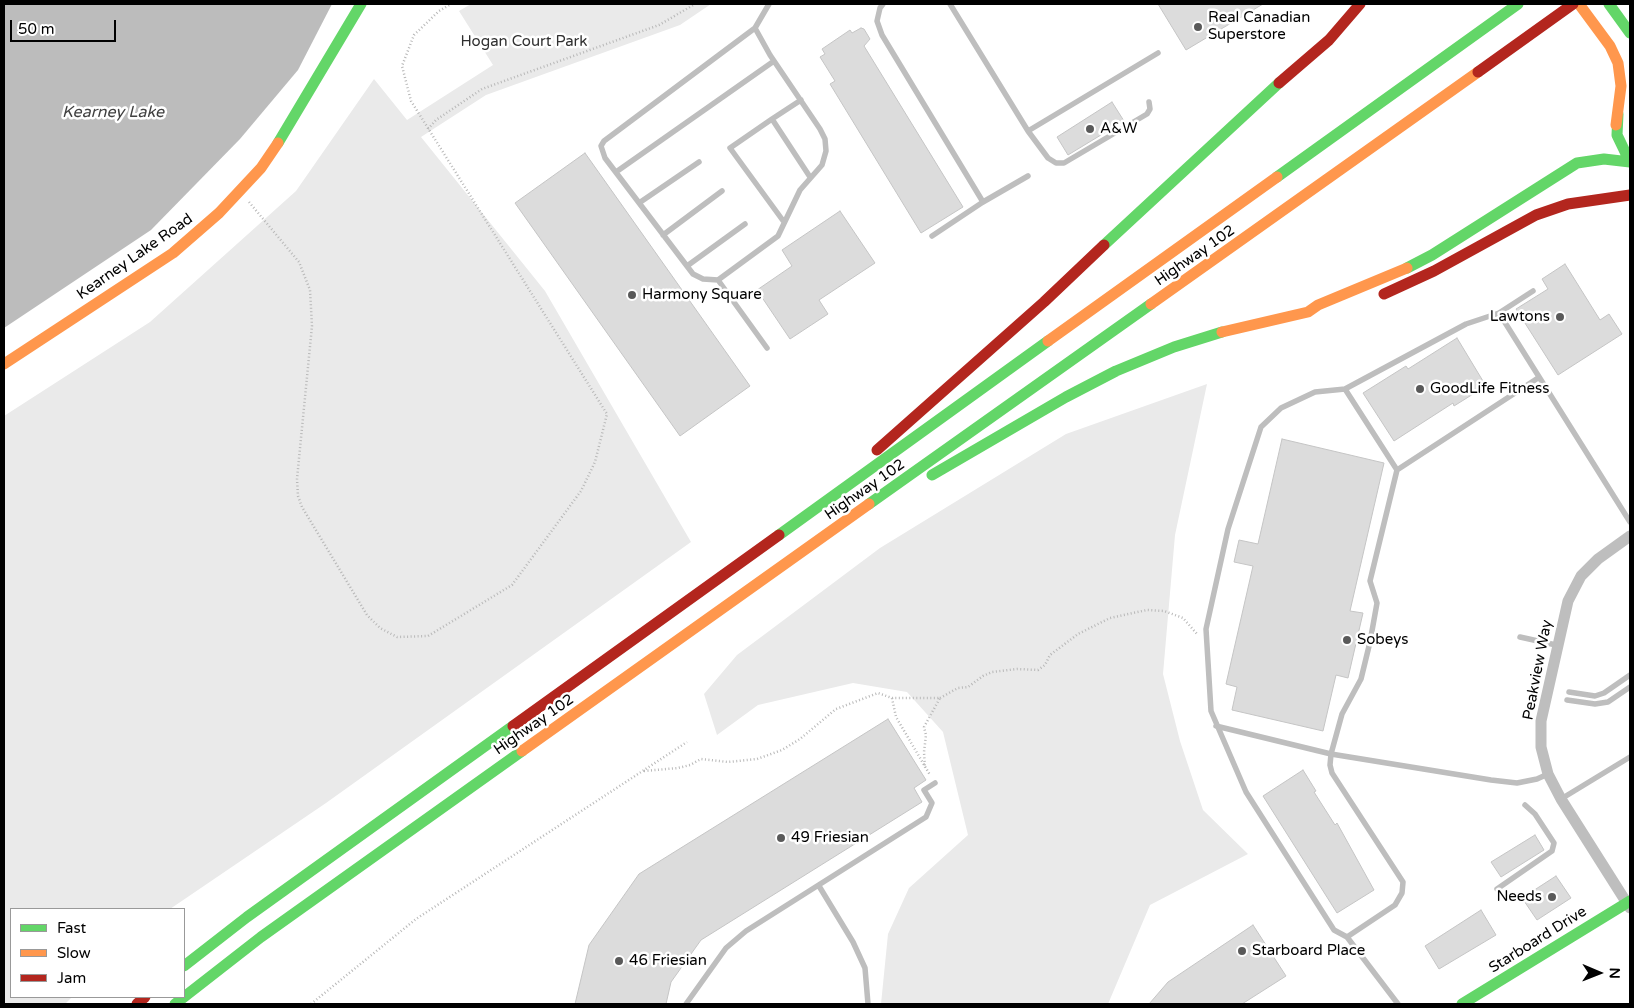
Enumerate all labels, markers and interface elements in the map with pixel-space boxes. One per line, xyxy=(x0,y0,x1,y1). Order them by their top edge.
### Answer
place label: Real Canadian Superstore xyxy=(1208,9,1310,44)
scale bar xyxy=(12,10,119,42)
text: 50 m xyxy=(18,20,55,38)
marker: Real Canadian Superstore xyxy=(1192,21,1204,33)
park label: Hogan Court Park xyxy=(460,33,588,51)
water label: Kearney Lake xyxy=(62,103,164,123)
place label: A&W xyxy=(1100,120,1137,138)
marker: A&W xyxy=(1084,123,1096,135)
street label: Kearney Lake Road xyxy=(74,210,196,304)
street label: Highway 102 xyxy=(1151,222,1239,290)
place label: Harmony Square xyxy=(642,286,762,304)
marker: Harmony Square xyxy=(626,289,638,301)
place label: Lawtons xyxy=(1490,308,1550,326)
marker: Lawtons xyxy=(1554,311,1566,323)
place label: GoodLife Fitness xyxy=(1430,380,1549,398)
marker: GoodLife Fitness xyxy=(1414,383,1426,395)
street label: Highway 102 xyxy=(821,456,909,524)
street label: Peakview Way xyxy=(1519,618,1557,722)
place label: Sobeys xyxy=(1357,631,1408,649)
marker: Sobeys xyxy=(1341,634,1353,646)
street label: Highway 102 xyxy=(490,691,578,759)
place label: 49 Friesian xyxy=(791,829,869,847)
marker: 49 Friesian xyxy=(775,832,787,844)
place label: Needs xyxy=(1497,888,1542,906)
marker: Needs xyxy=(1546,891,1558,903)
street label: Starboard Drive xyxy=(1486,903,1590,977)
legend xyxy=(10,908,185,998)
text: Fast xyxy=(57,919,86,937)
place label: Starboard Place xyxy=(1252,942,1365,960)
text: Slow xyxy=(57,944,91,962)
marker: Starboard Place xyxy=(1236,945,1248,957)
north arrow xyxy=(1574,948,1624,998)
place label: 46 Friesian xyxy=(629,952,707,970)
marker: 46 Friesian xyxy=(613,955,625,967)
text: N xyxy=(1606,967,1623,979)
text: Jam xyxy=(57,969,86,987)

